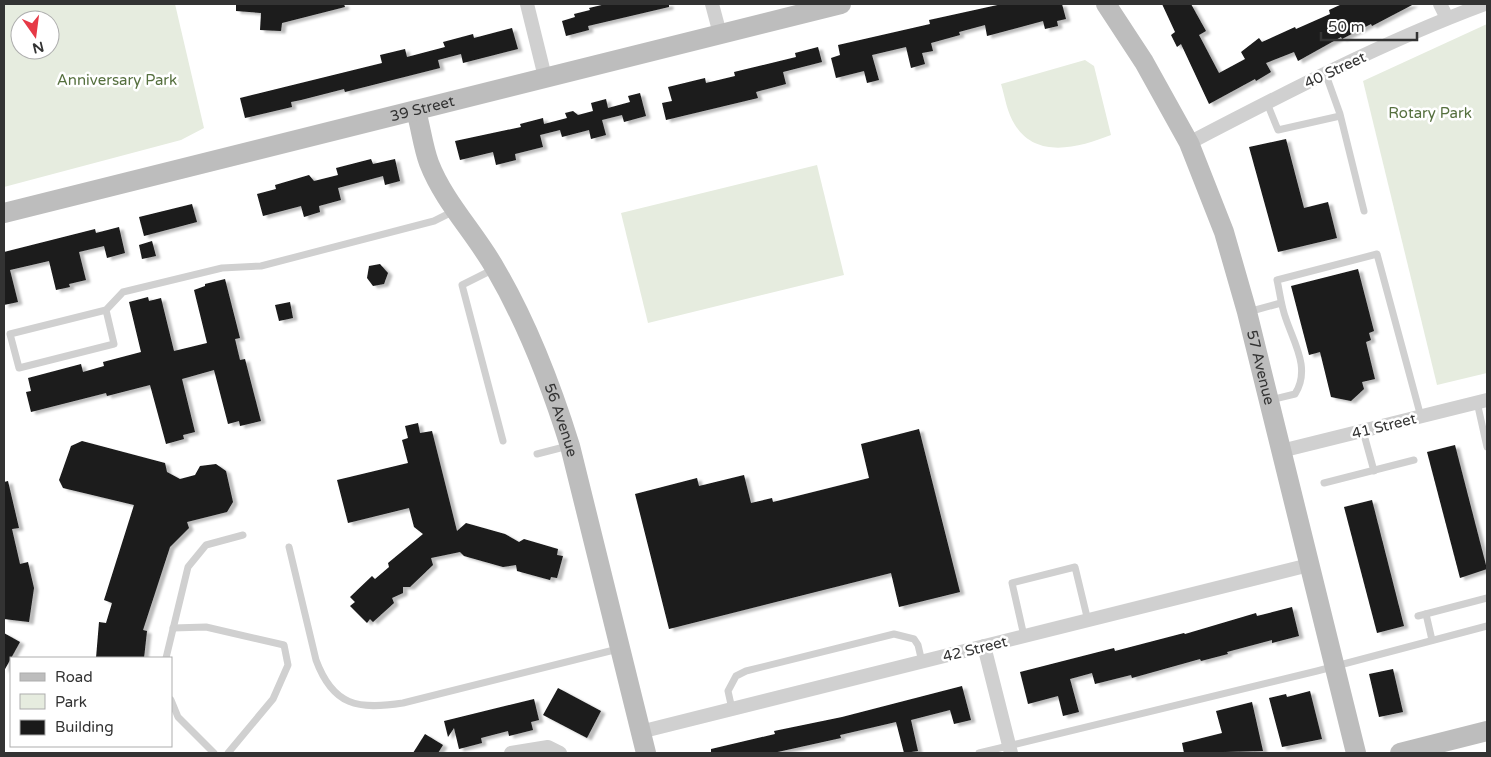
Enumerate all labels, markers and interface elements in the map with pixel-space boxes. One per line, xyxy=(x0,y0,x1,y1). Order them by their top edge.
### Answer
north arrow xyxy=(10,10,60,60)
scale bar xyxy=(1321,10,1417,42)
text: 50 m xyxy=(1328,18,1365,36)
text: N xyxy=(31,38,46,57)
street label: 40 Street xyxy=(1301,48,1369,92)
park label: Anniversary Park xyxy=(57,71,177,89)
street label: 39 Street xyxy=(388,92,456,125)
park label: Rotary Park xyxy=(1388,104,1472,122)
street label: 57 Avenue xyxy=(1243,328,1279,407)
street label: 56 Avenue xyxy=(540,381,581,459)
street label: 41 Street xyxy=(1350,409,1418,443)
street label: 42 Street xyxy=(941,632,1009,666)
legend xyxy=(10,657,172,747)
text: Road xyxy=(55,668,93,686)
text: Park xyxy=(55,693,87,711)
text: Building xyxy=(55,718,114,736)

